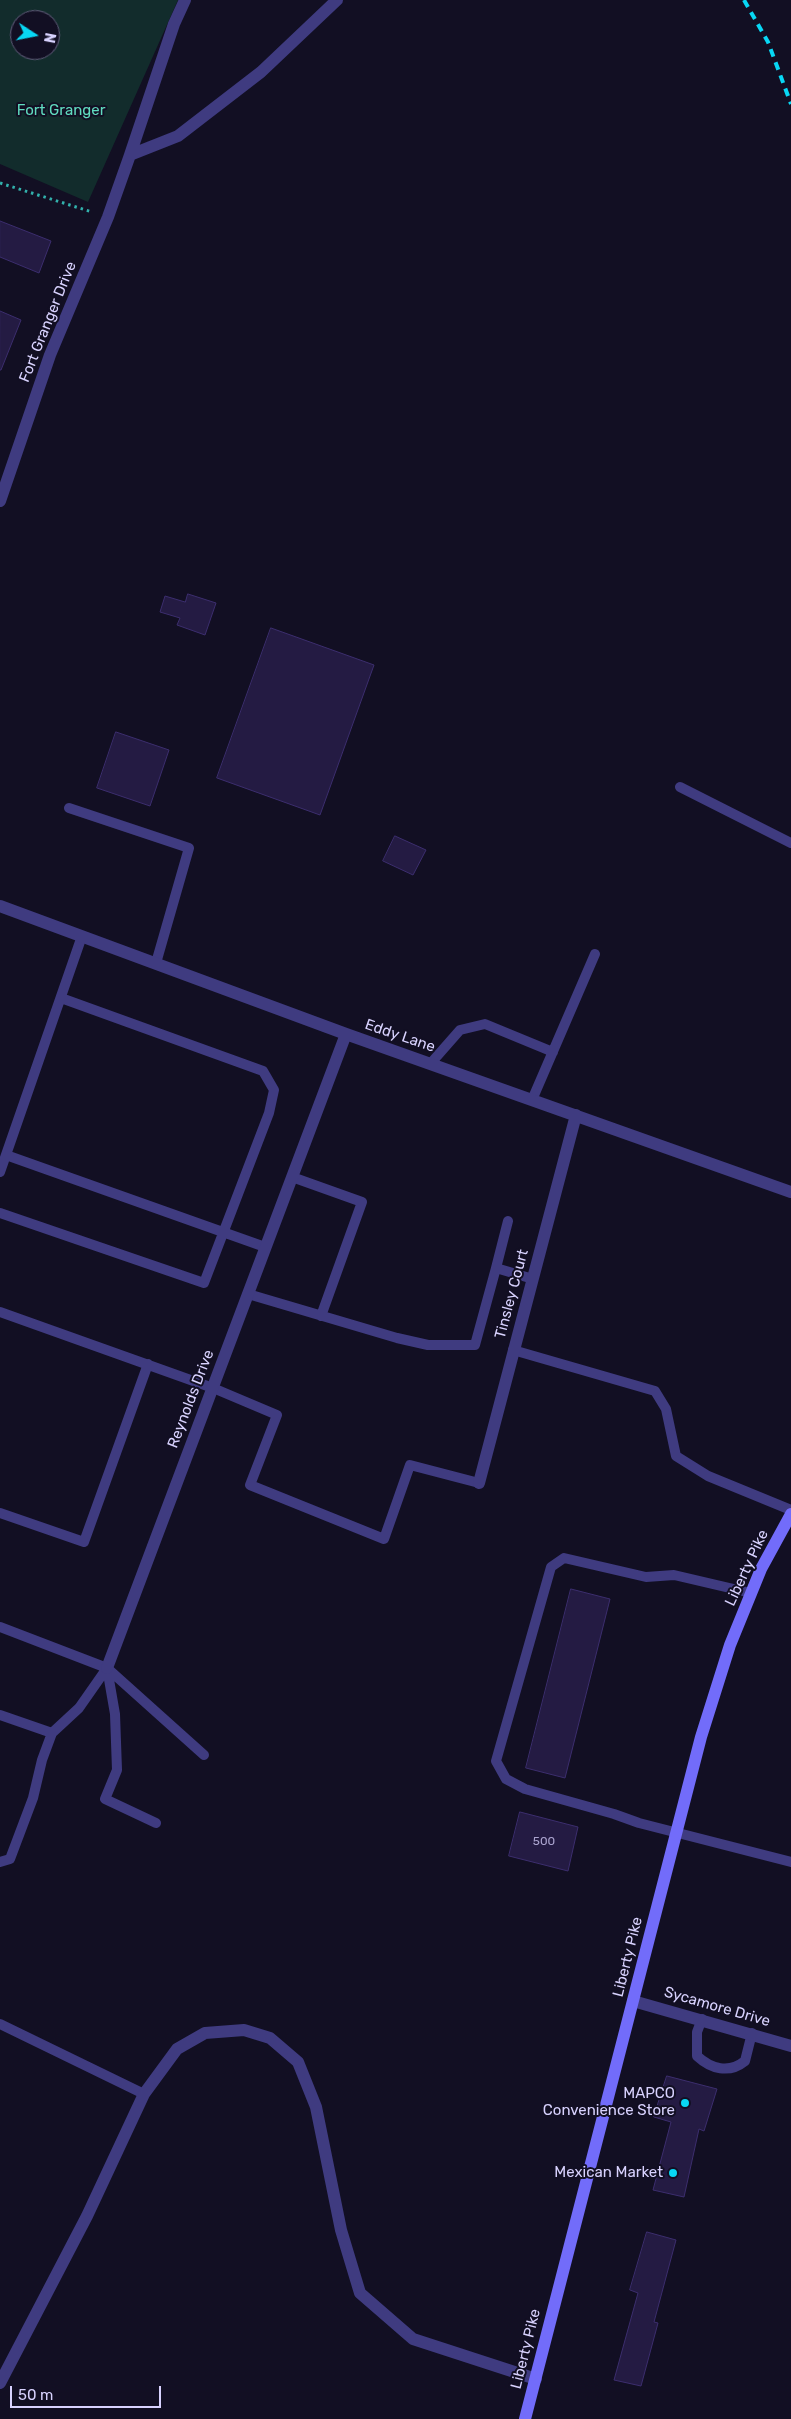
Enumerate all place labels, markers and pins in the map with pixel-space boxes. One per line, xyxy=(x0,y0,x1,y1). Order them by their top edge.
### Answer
place label: MAPCO Convenience Store xyxy=(543,2085,675,2120)
marker: MAPCO Convenience Store xyxy=(679,2097,691,2109)
place label: Mexican Market xyxy=(554,2164,663,2182)
marker: Mexican Market xyxy=(667,2167,679,2179)

